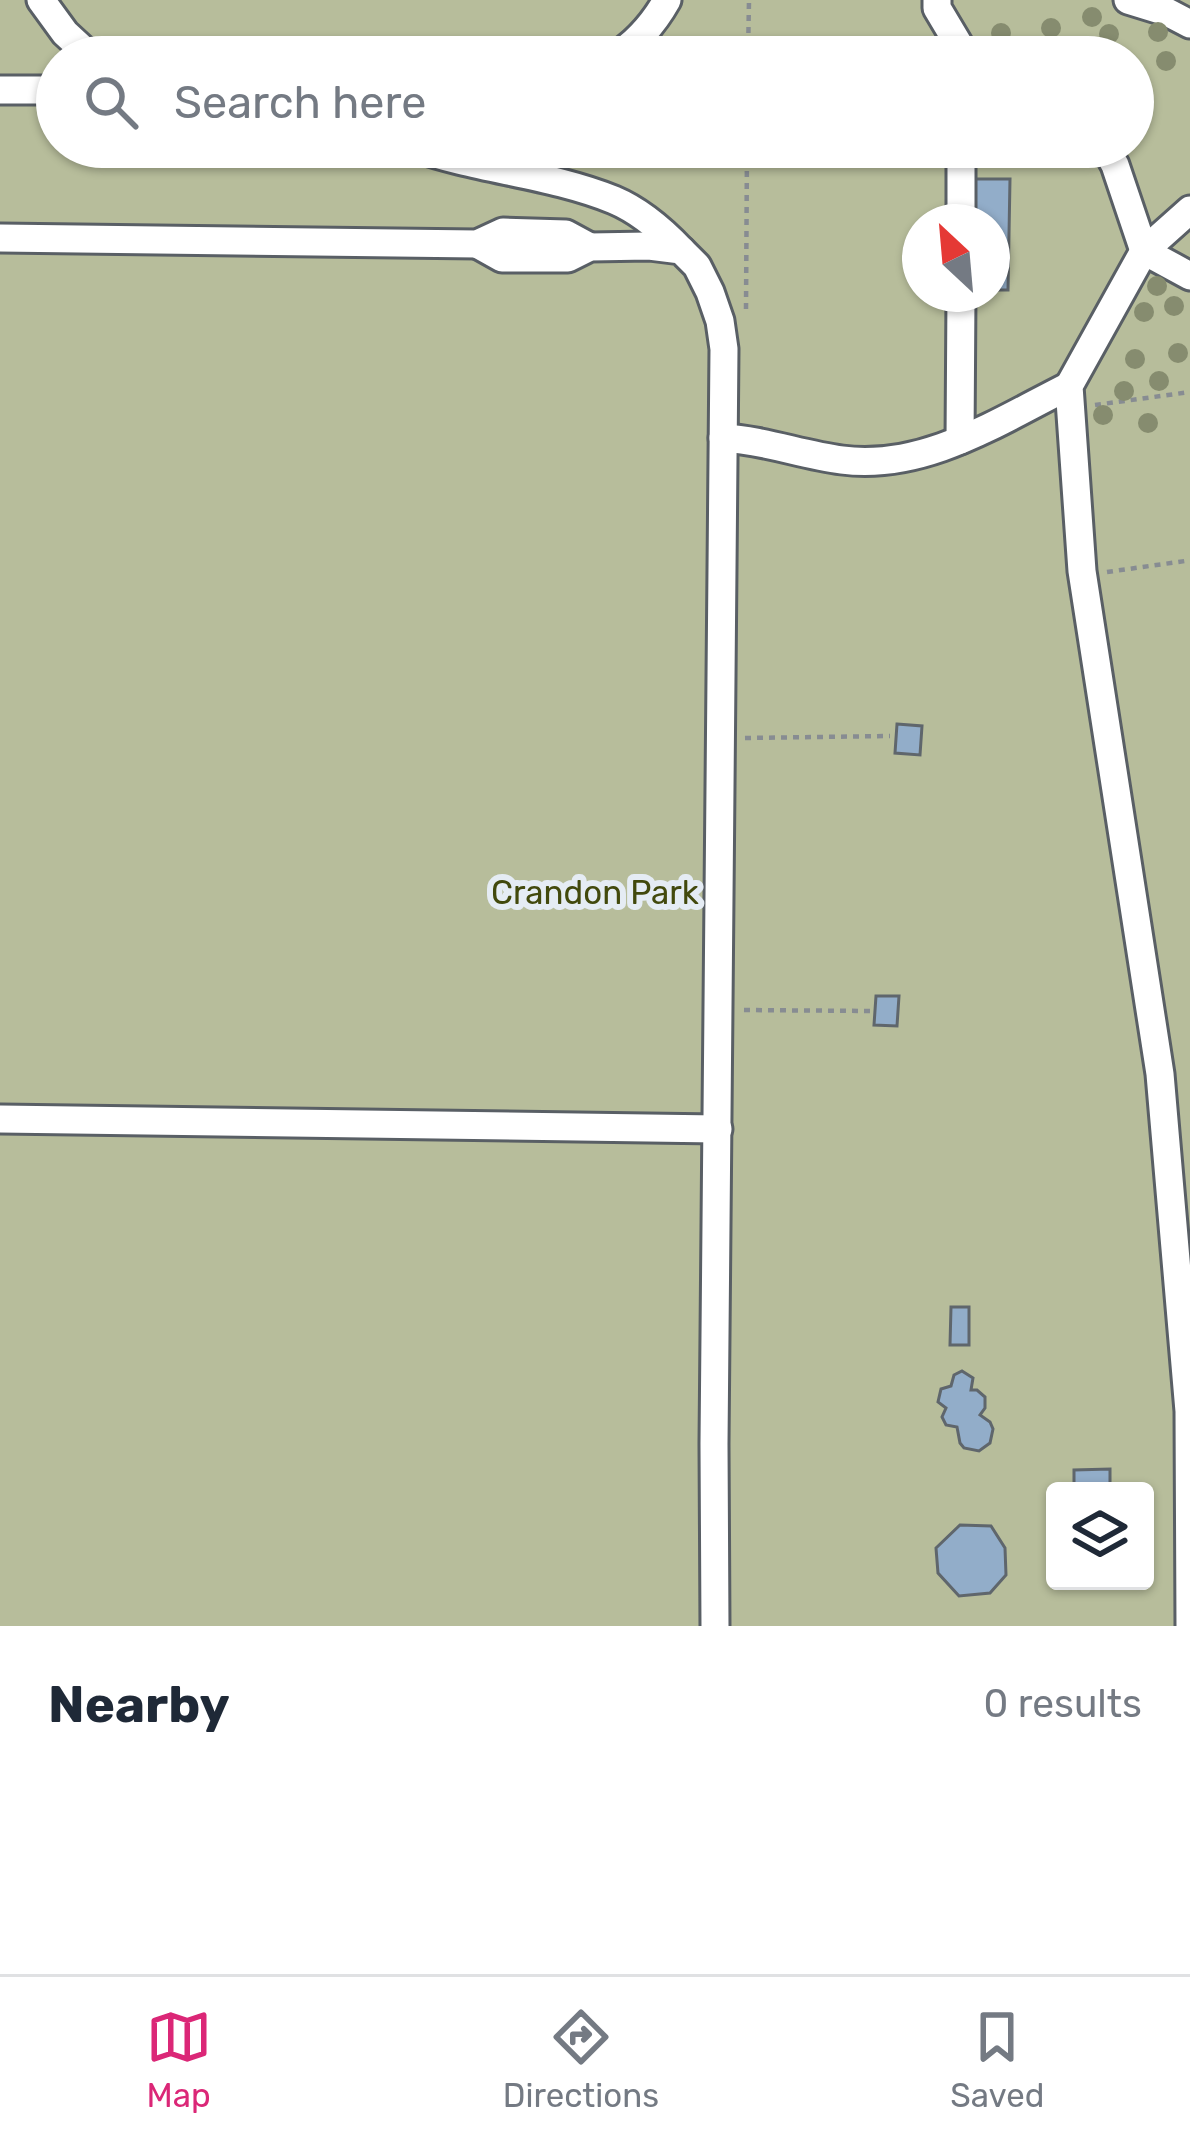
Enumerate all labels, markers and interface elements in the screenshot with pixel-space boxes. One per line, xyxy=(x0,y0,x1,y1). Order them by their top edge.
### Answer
search box xyxy=(36,36,1154,168)
icon: search xyxy=(78,69,144,135)
text: Search here xyxy=(174,76,426,129)
north arrow xyxy=(902,204,1010,312)
park label: Crandon Park xyxy=(491,873,699,912)
map controls xyxy=(1046,1482,1154,1590)
button: layers xyxy=(1046,1482,1154,1590)
text: Nearby xyxy=(48,1674,230,1735)
text: 0 results xyxy=(983,1681,1142,1727)
tab: Map xyxy=(146,2004,212,2115)
tab: Directions xyxy=(503,2004,659,2115)
tab: Saved xyxy=(950,2004,1044,2115)

